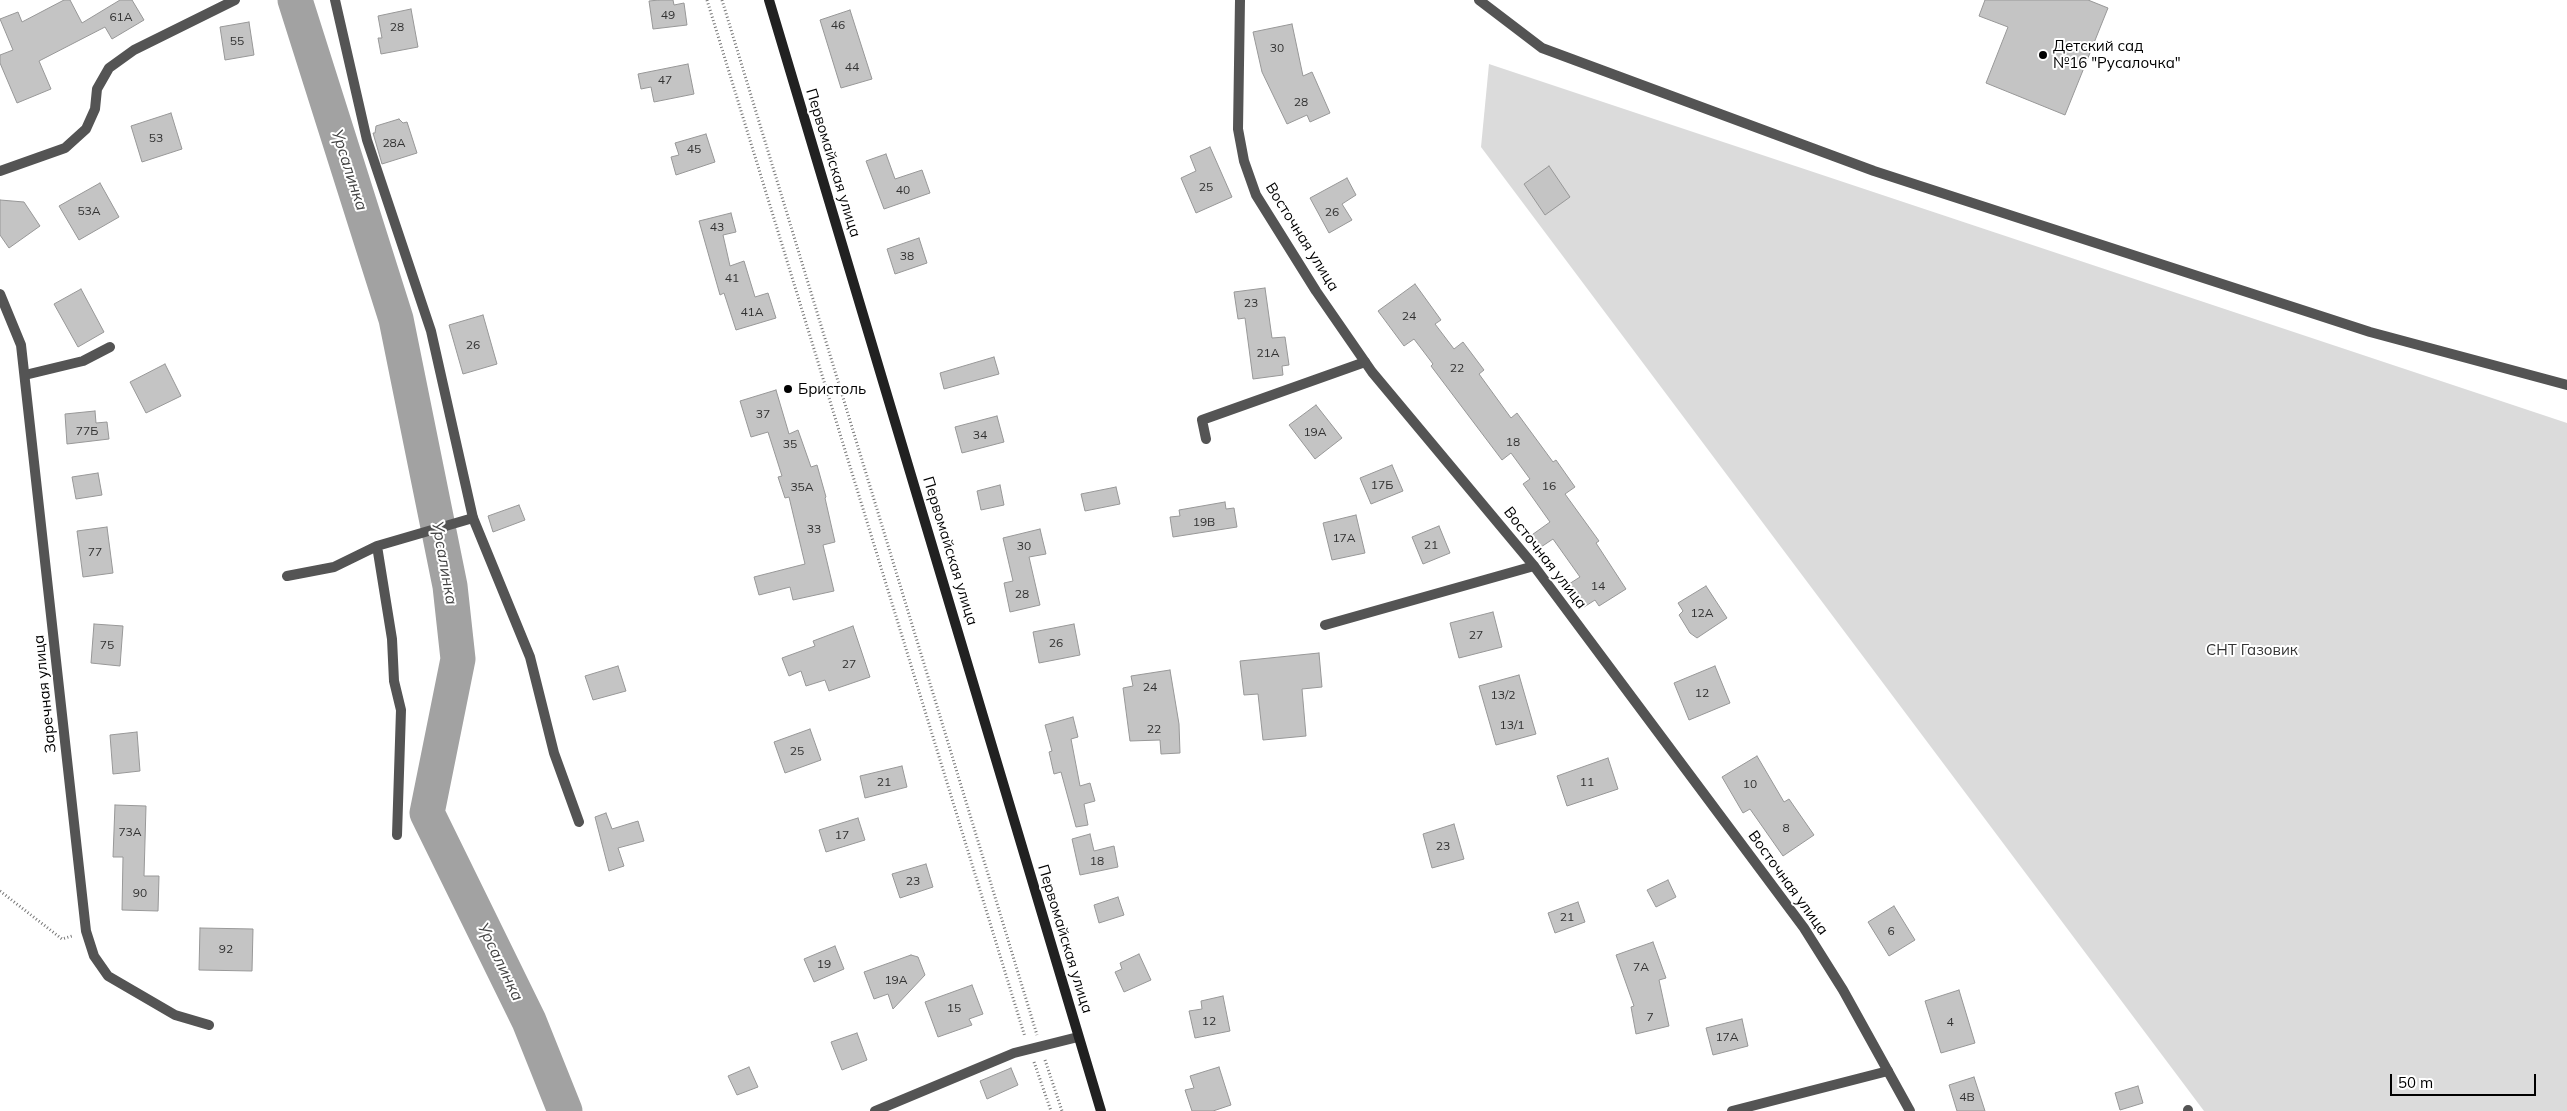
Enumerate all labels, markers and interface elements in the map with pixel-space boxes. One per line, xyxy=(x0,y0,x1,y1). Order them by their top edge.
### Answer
house number: 49 xyxy=(661,8,675,22)
house number: 61А xyxy=(109,10,133,24)
house number: 46 xyxy=(831,18,845,32)
house number: 28 xyxy=(390,20,404,34)
house number: 55 xyxy=(230,34,244,48)
place label: Детский сад №16 "Русалочка" xyxy=(2053,37,2181,72)
house number: 30 xyxy=(1270,41,1284,55)
marker: Детский сад №16 "Русалочка" xyxy=(2037,49,2049,61)
house number: 44 xyxy=(845,60,859,74)
house number: 47 xyxy=(658,73,672,87)
street label: Первомайская улица xyxy=(802,86,864,240)
house number: 28 xyxy=(1294,95,1308,109)
water label: Урсалинка xyxy=(327,127,371,213)
house number: 53 xyxy=(149,131,163,145)
house number: 28А xyxy=(382,136,406,150)
house number: 45 xyxy=(687,142,701,156)
street label: Восточная улица xyxy=(1261,179,1343,295)
house number: 25 xyxy=(1199,180,1213,194)
house number: 40 xyxy=(896,183,910,197)
house number: 53А xyxy=(77,204,101,218)
house number: 26 xyxy=(1325,205,1339,219)
house number: 43 xyxy=(710,220,724,234)
house number: 38 xyxy=(900,249,914,263)
house number: 41 xyxy=(725,271,739,285)
house number: 23 xyxy=(1244,296,1258,310)
house number: 41А xyxy=(740,305,764,319)
house number: 24 xyxy=(1402,309,1416,323)
house number: 26 xyxy=(466,338,480,352)
house number: 21А xyxy=(1256,346,1280,360)
house number: 22 xyxy=(1450,361,1464,375)
place label: Бристоль xyxy=(798,380,866,398)
marker: Бристоль xyxy=(782,383,794,395)
house number: 37 xyxy=(756,407,770,421)
house number: 77Б xyxy=(76,424,98,438)
house number: 19А xyxy=(1303,425,1327,439)
house number: 34 xyxy=(973,428,987,442)
house number: 18 xyxy=(1506,435,1520,449)
house number: 35 xyxy=(783,437,797,451)
street label: Первомайская улица xyxy=(919,474,981,628)
house number: 17Б xyxy=(1371,478,1393,492)
house number: 16 xyxy=(1542,479,1556,493)
house number: 35А xyxy=(790,480,814,494)
street label: Восточная улица xyxy=(1500,503,1590,613)
house number: 19В xyxy=(1193,515,1215,529)
water label: Урсалинка xyxy=(427,520,461,606)
house number: 33 xyxy=(807,522,821,536)
house number: 17А xyxy=(1332,531,1356,545)
house number: 21 xyxy=(1424,538,1438,552)
house number: 30 xyxy=(1017,539,1031,553)
house number: 77 xyxy=(88,545,102,559)
house number: 14 xyxy=(1591,579,1605,593)
house number: 28 xyxy=(1015,587,1029,601)
house number: 12А xyxy=(1690,606,1714,620)
house number: 27 xyxy=(1469,628,1483,642)
street label: Заречная улица xyxy=(30,634,60,754)
house number: 26 xyxy=(1049,636,1063,650)
house number: 75 xyxy=(100,638,114,652)
park label: СНТ Газовик xyxy=(2206,641,2298,659)
house number: 27 xyxy=(842,657,856,671)
house number: 24 xyxy=(1143,680,1157,694)
house number: 12 xyxy=(1695,686,1709,700)
house number: 13/2 xyxy=(1490,688,1516,702)
house number: 13/1 xyxy=(1499,718,1525,732)
house number: 22 xyxy=(1147,722,1161,736)
house number: 25 xyxy=(790,744,804,758)
house number: 21 xyxy=(877,775,891,789)
house number: 11 xyxy=(1580,775,1594,789)
house number: 10 xyxy=(1743,777,1757,791)
house number: 8 xyxy=(1782,821,1790,835)
house number: 73А xyxy=(118,825,142,839)
street label: Восточная улица xyxy=(1744,827,1832,939)
house number: 17 xyxy=(835,828,849,842)
house number: 23 xyxy=(1436,839,1450,853)
house number: 18 xyxy=(1090,854,1104,868)
street label: Первомайская улица xyxy=(1034,862,1096,1016)
house number: 23 xyxy=(906,874,920,888)
house number: 90 xyxy=(133,886,147,900)
house number: 21 xyxy=(1560,910,1574,924)
water label: Урсалинка xyxy=(473,920,527,1004)
house number: 6 xyxy=(1887,924,1895,938)
house number: 92 xyxy=(219,942,233,956)
house number: 19 xyxy=(817,957,831,971)
house number: 7А xyxy=(1633,960,1649,974)
house number: 19А xyxy=(884,973,908,987)
house number: 15 xyxy=(947,1001,961,1015)
house number: 7 xyxy=(1646,1010,1654,1024)
house number: 12 xyxy=(1202,1014,1216,1028)
house number: 4 xyxy=(1946,1015,1954,1029)
house number: 17А xyxy=(1715,1030,1739,1044)
scale bar xyxy=(2392,1064,2538,1096)
text: 50 m xyxy=(2398,1073,2433,1092)
house number: 4В xyxy=(1959,1090,1975,1104)

